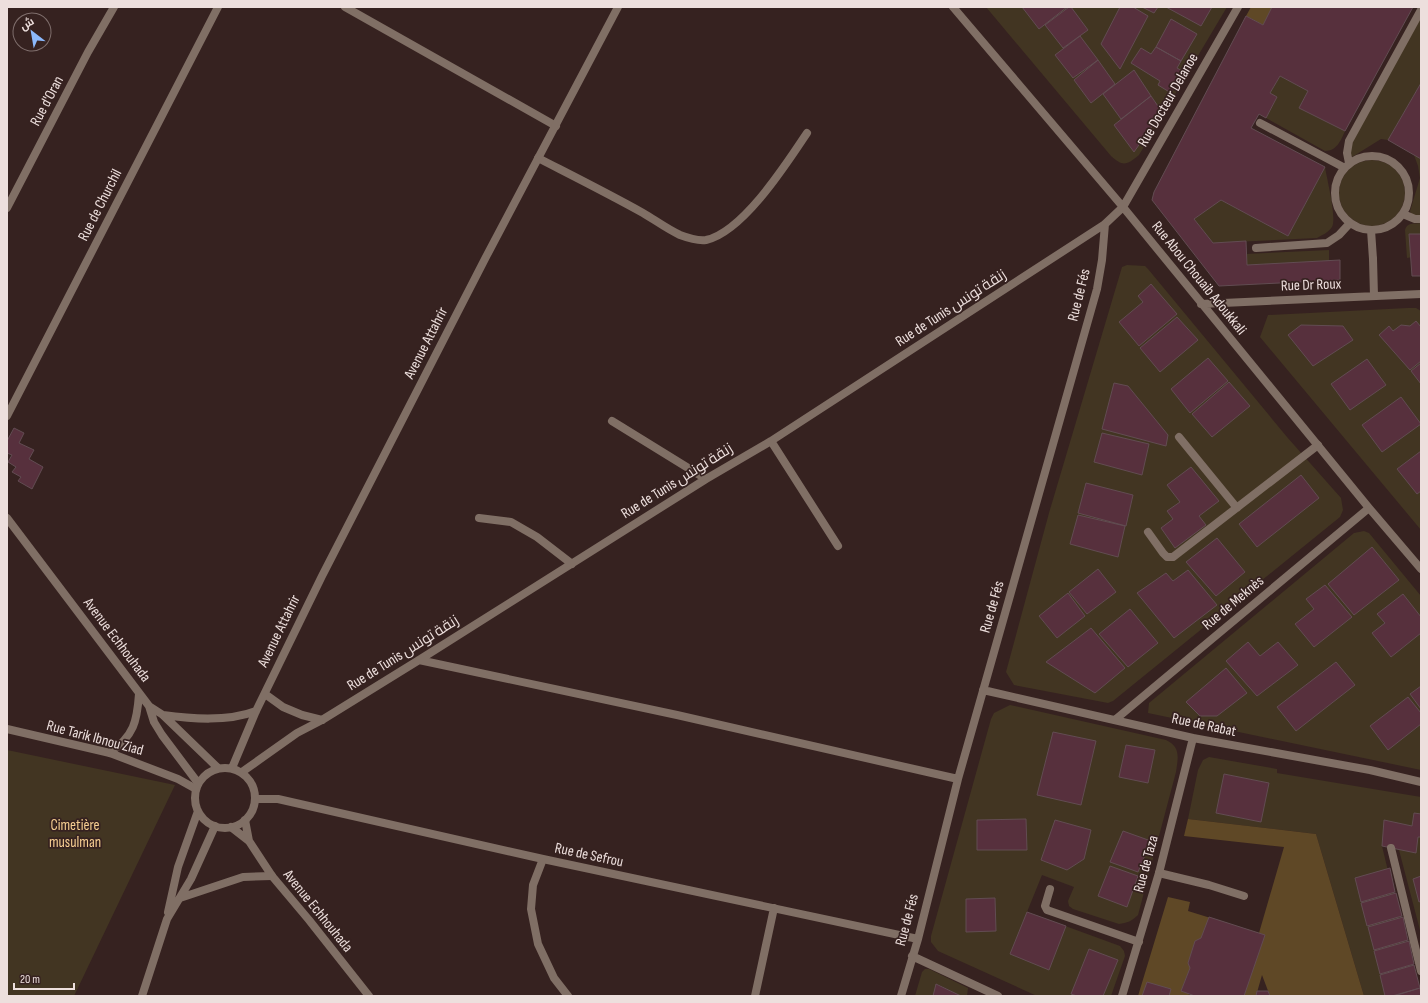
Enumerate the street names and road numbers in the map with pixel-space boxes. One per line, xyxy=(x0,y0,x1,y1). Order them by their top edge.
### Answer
street label: Rue Docteur Delanoe xyxy=(1133,50,1203,150)
street label: Rue d'Oran xyxy=(26,73,68,129)
street label: Rue de Churchil xyxy=(74,166,126,244)
street label: Rue Abou Chouaib Adoukkali xyxy=(1147,217,1251,339)
street label: Rue de Tunis زنقة تونس xyxy=(892,265,1010,351)
street label: Rue de Fés xyxy=(1063,267,1095,323)
street label: Rue Dr Roux xyxy=(1280,274,1342,296)
street label: Avenue Attahrir xyxy=(399,303,453,383)
street label: Rue de Tunis زنقة تونس xyxy=(617,439,737,523)
street label: Rue de Meknès xyxy=(1198,572,1268,634)
street label: Rue de Fés xyxy=(976,579,1008,635)
street label: Avenue Attahrir xyxy=(253,591,305,671)
street label: Avenue Echhouhada xyxy=(79,593,155,686)
street label: Rue de Tunis زنقة تونس xyxy=(343,611,463,695)
street label: Rue de Rabat xyxy=(1170,709,1238,741)
street label: Rue Tarik Ibnou Ziad xyxy=(45,716,145,760)
street label: Rue de Taza xyxy=(1129,833,1163,895)
street label: Rue de Sefrou xyxy=(553,838,625,872)
street label: Avenue Echhouhada xyxy=(278,865,357,956)
street label: Rue de Fés xyxy=(891,892,923,948)

